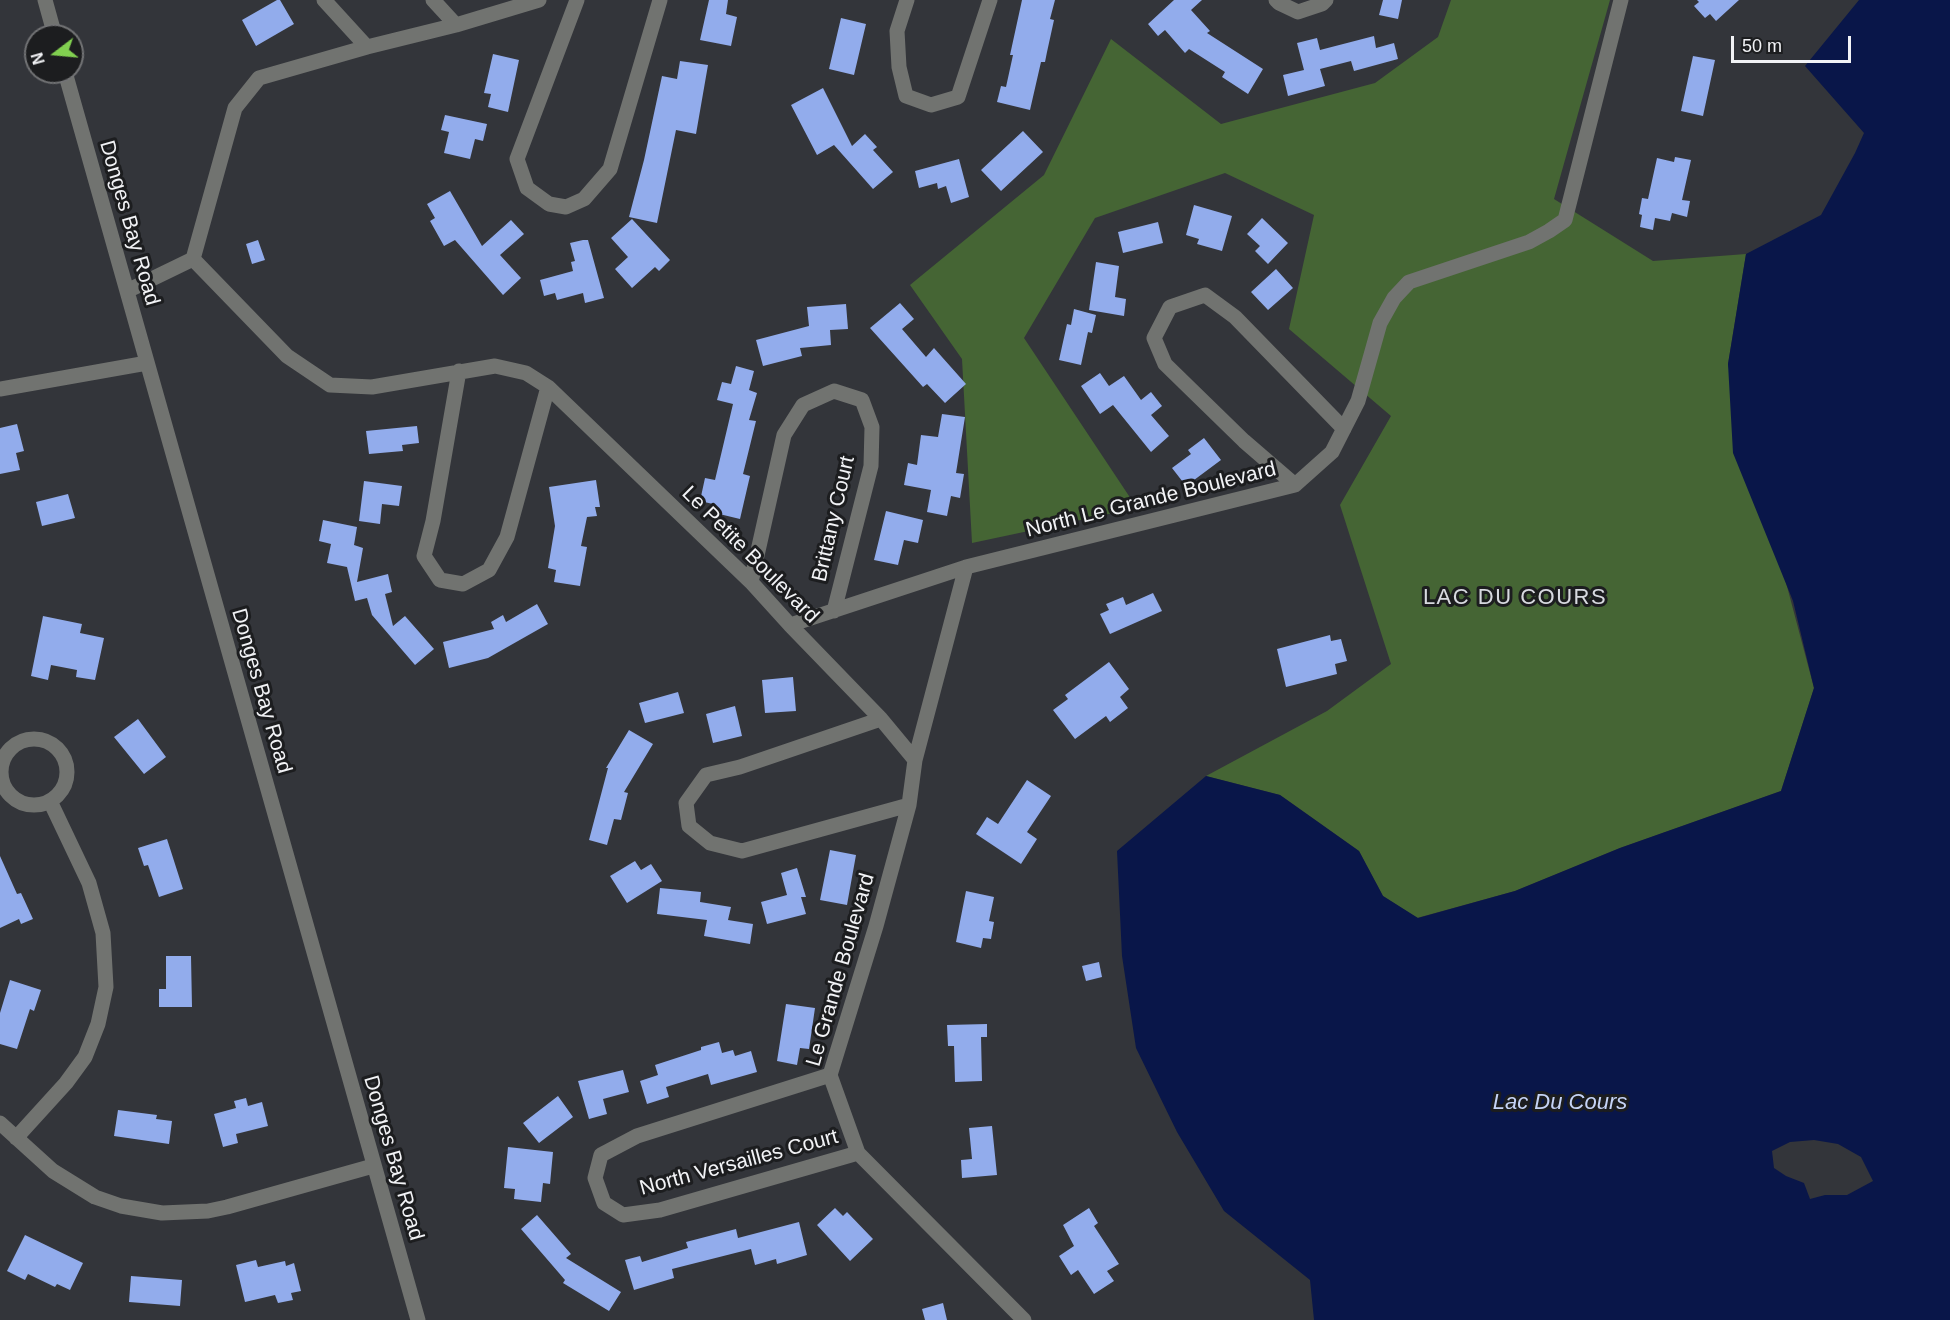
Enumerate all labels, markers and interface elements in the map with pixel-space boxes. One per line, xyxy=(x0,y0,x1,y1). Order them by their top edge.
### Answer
north arrow xyxy=(24,24,84,84)
scale bar xyxy=(1734,24,1854,62)
text: 50 m xyxy=(1742,36,1782,56)
text: N xyxy=(28,51,48,66)
street label: Donges Bay Road xyxy=(93,138,165,308)
street label: Brittany Court xyxy=(807,454,861,584)
street label: North Le Grande Boulevard xyxy=(1023,457,1279,543)
street label: Le Petite Boulevard xyxy=(676,481,824,629)
district label: LAC DU COURS xyxy=(1423,585,1607,611)
street label: Donges Bay Road xyxy=(225,606,297,776)
street label: Le Grande Boulevard xyxy=(801,871,881,1069)
street label: Donges Bay Road xyxy=(357,1073,429,1243)
water label: Lac Du Cours xyxy=(1493,1090,1627,1116)
street label: North Versailles Court xyxy=(637,1124,841,1202)

